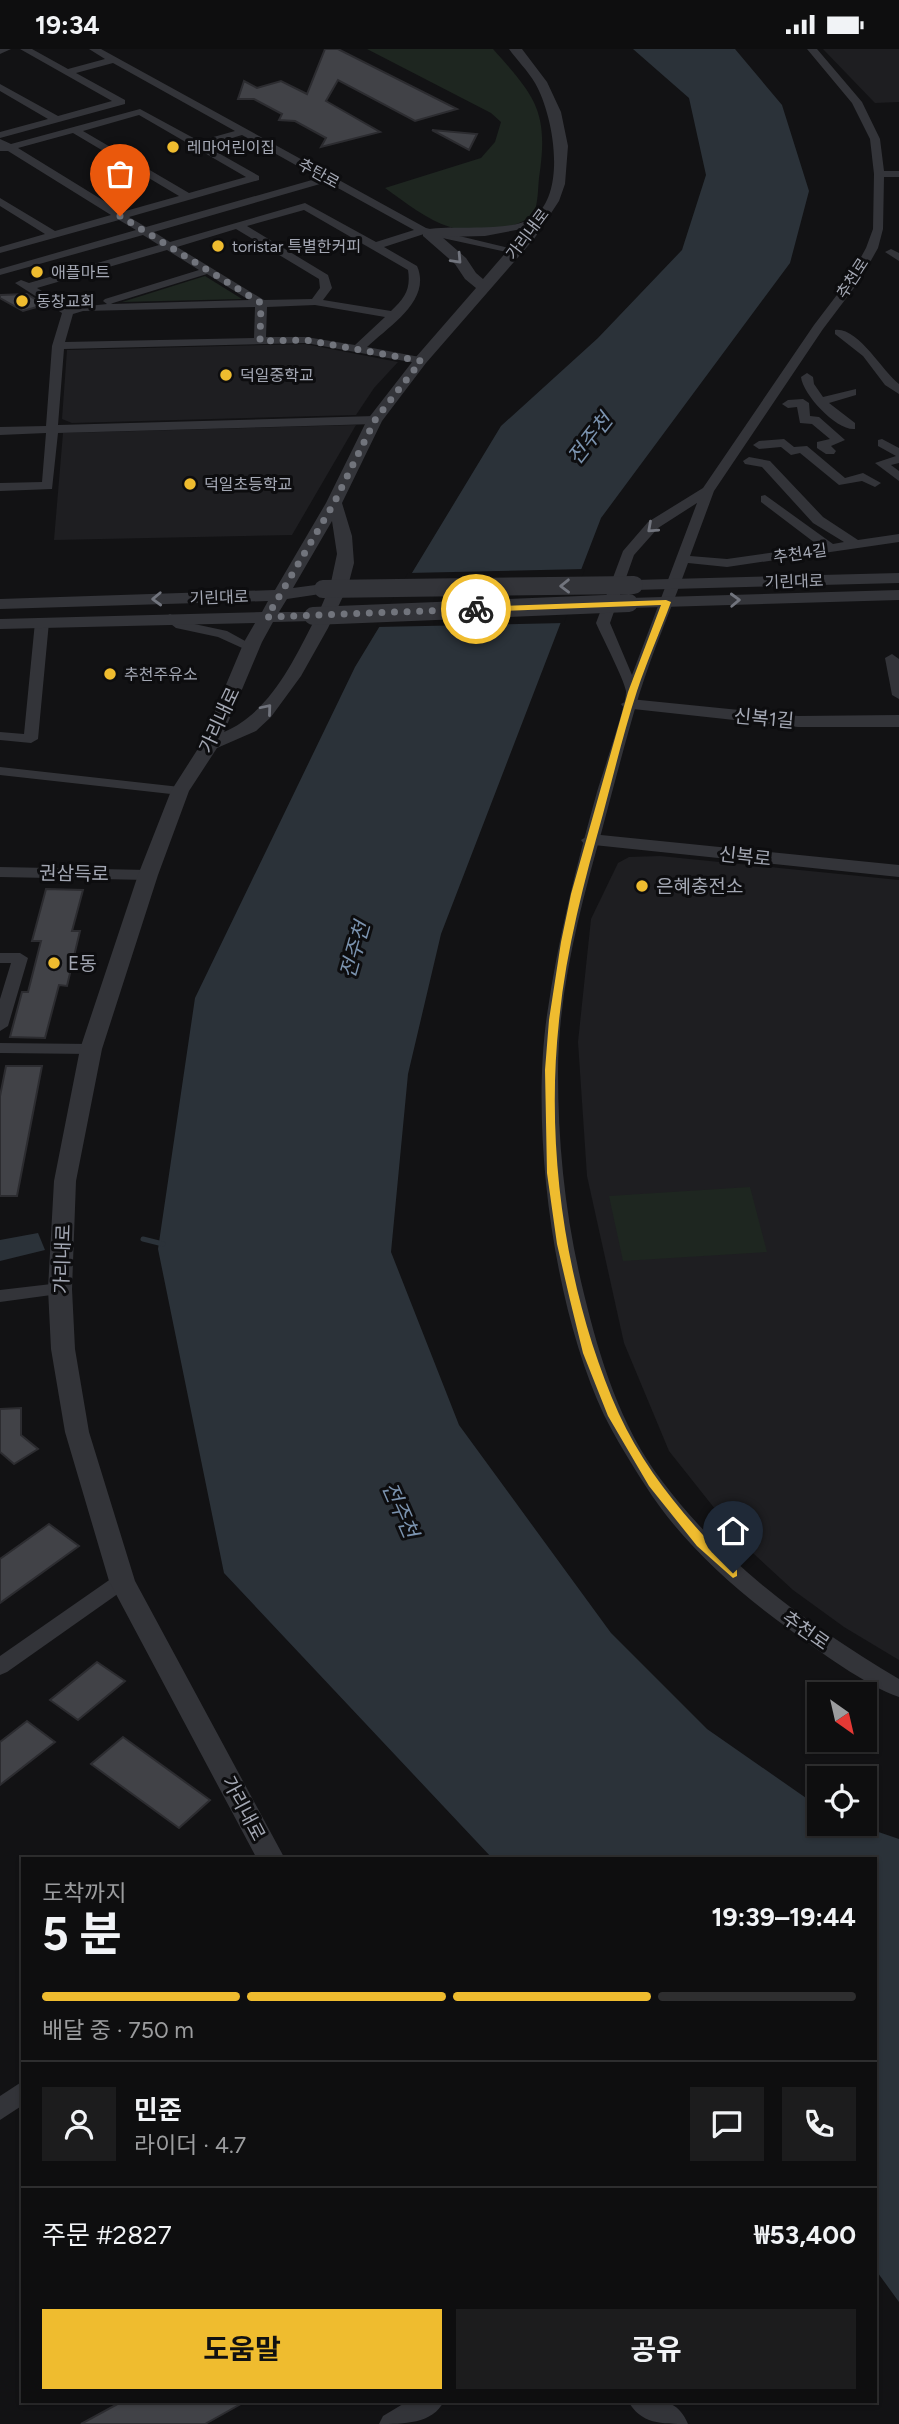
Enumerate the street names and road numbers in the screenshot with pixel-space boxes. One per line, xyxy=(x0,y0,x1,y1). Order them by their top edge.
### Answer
street label: 추탄로 xyxy=(295,154,343,193)
street label: 가리내로 xyxy=(502,205,553,264)
street label: 추천로 xyxy=(832,254,873,302)
street label: 추천4길 xyxy=(772,540,828,567)
street label: 기린대로 xyxy=(764,571,824,592)
street label: 기린대로 xyxy=(189,587,249,608)
street label: 가리내로 xyxy=(194,684,245,757)
street label: 신복1길 xyxy=(733,704,795,733)
street label: 신복로 xyxy=(718,842,772,871)
street label: 권삼득로 xyxy=(39,861,109,886)
street label: 가리내로 xyxy=(50,1224,75,1294)
street label: 추천로 xyxy=(778,1606,834,1655)
street label: 가리내로 xyxy=(217,1772,270,1845)

